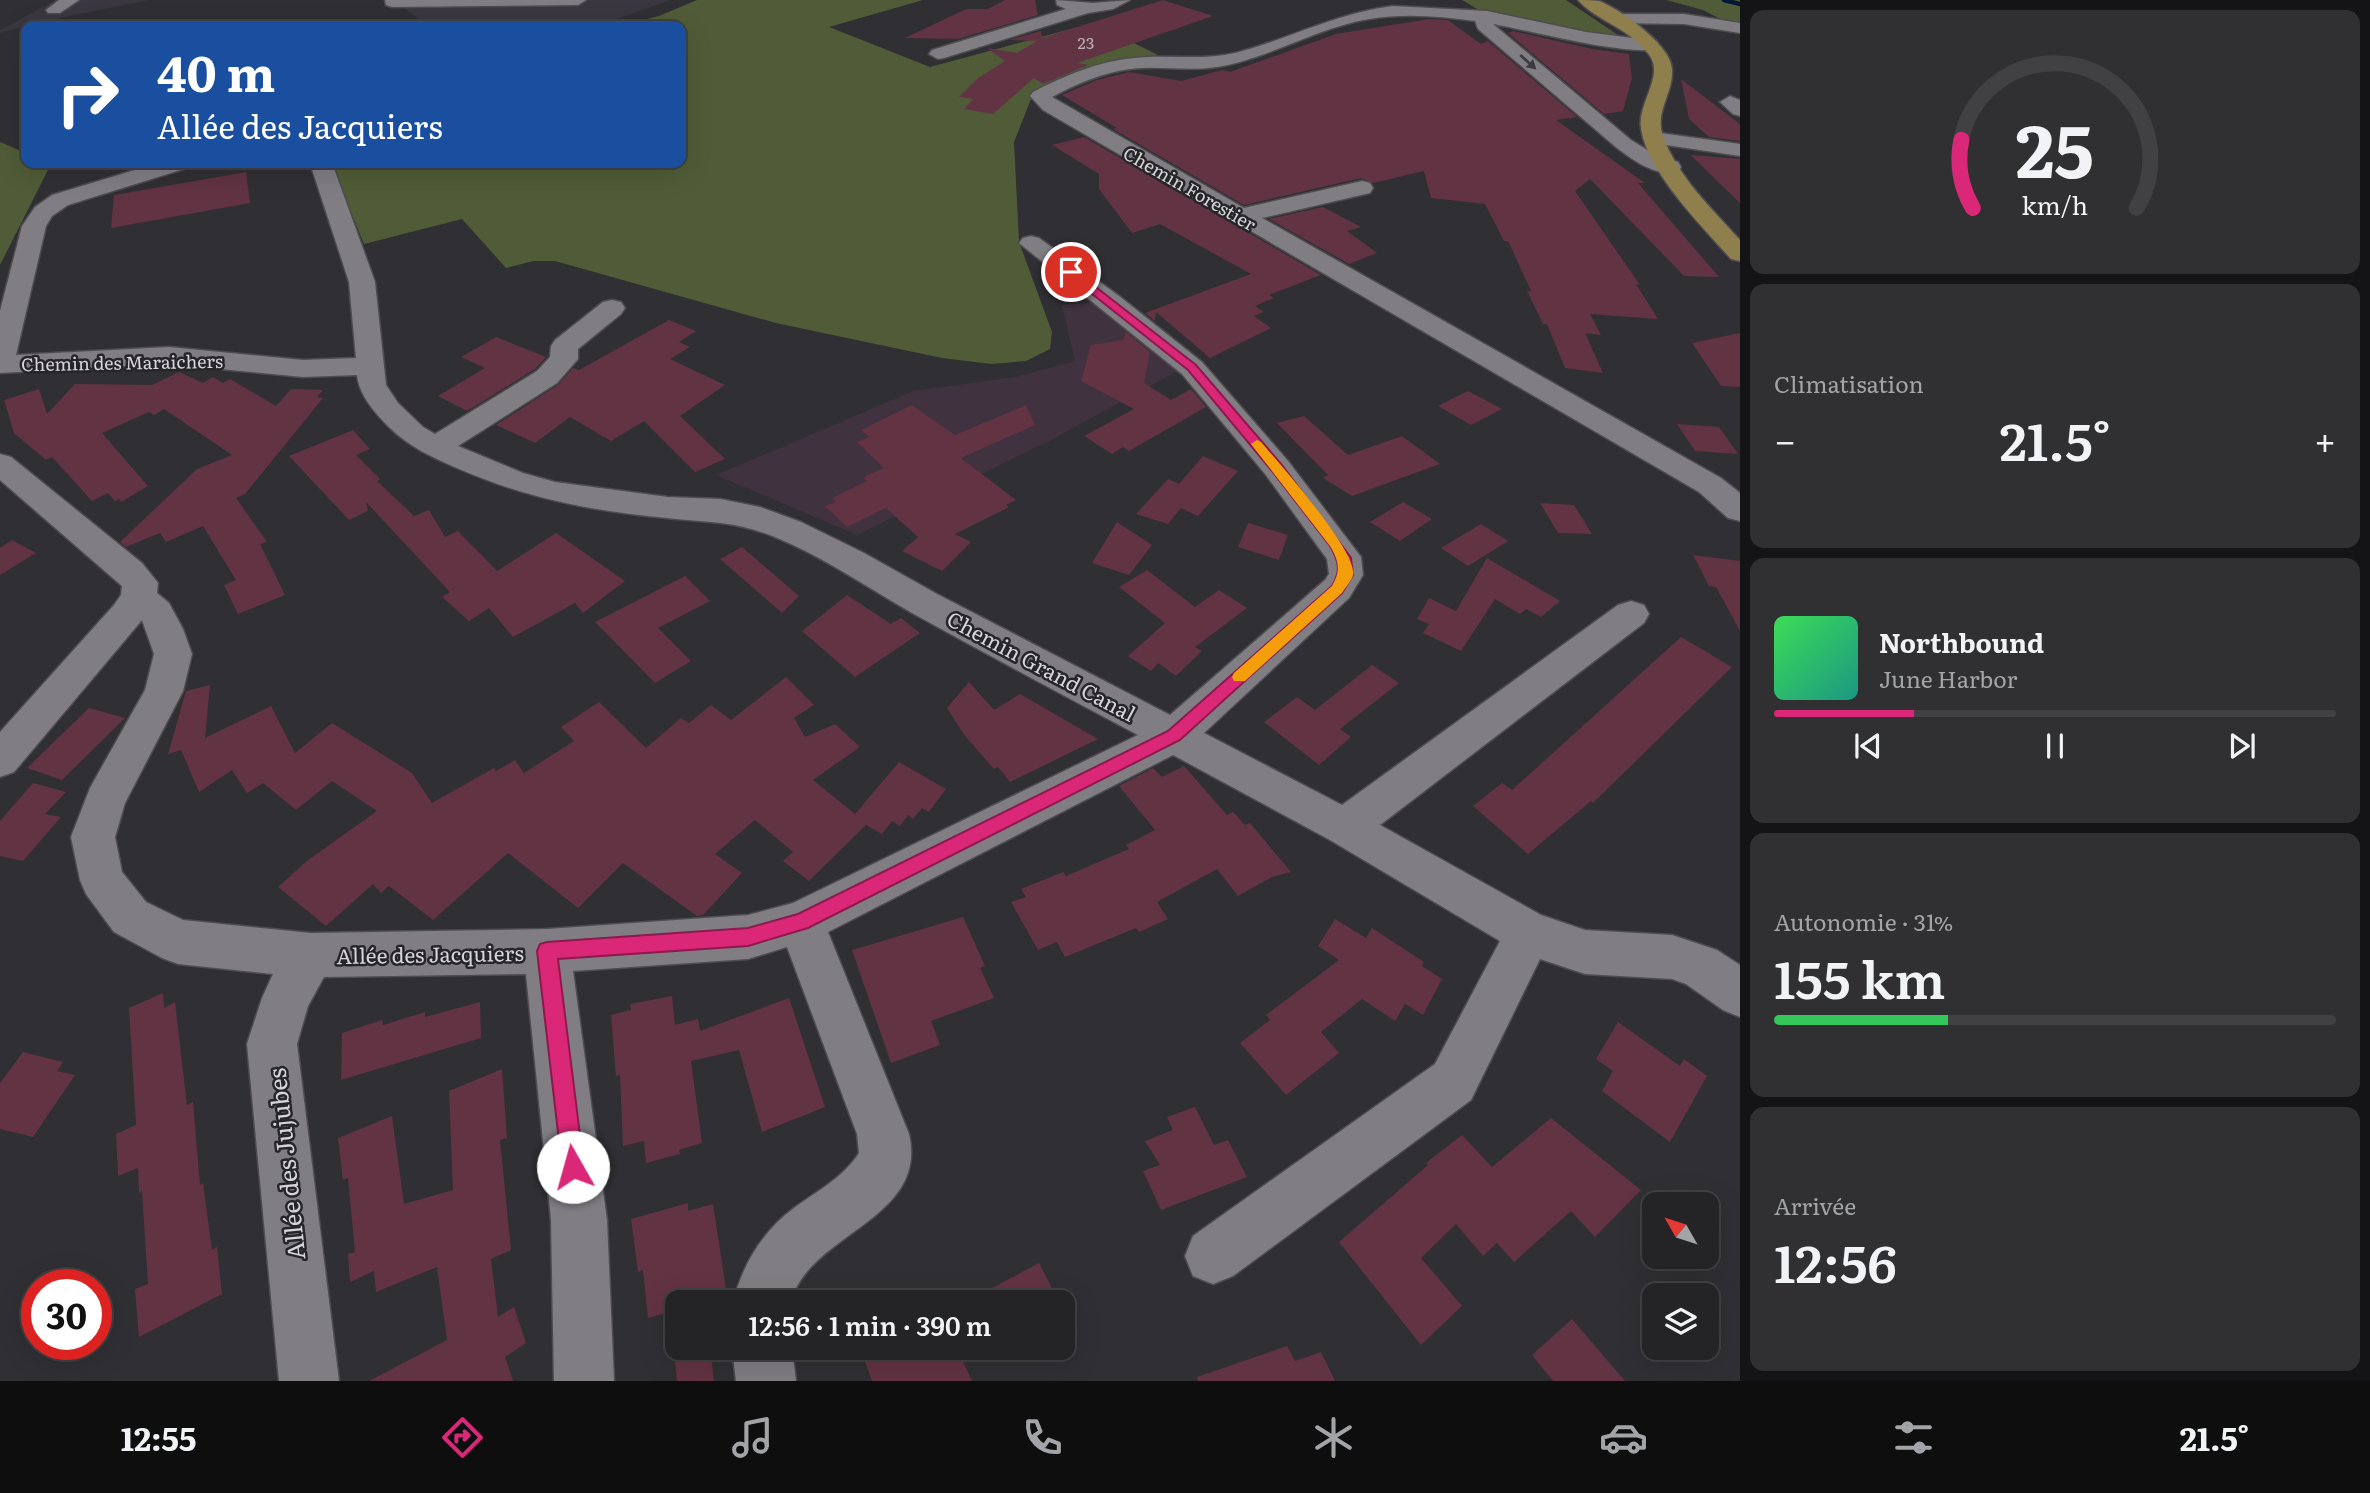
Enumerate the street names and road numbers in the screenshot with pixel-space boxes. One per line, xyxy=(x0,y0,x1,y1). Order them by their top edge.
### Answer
street label: Chemin Forestier xyxy=(1119,139,1262,237)
street label: Chemin des Maraichers xyxy=(21,347,223,377)
street label: Chemin Grand Canal xyxy=(942,602,1142,728)
street label: Allée des Jacquiers xyxy=(336,936,524,970)
street label: Allée des Jujubes xyxy=(258,1066,312,1262)

